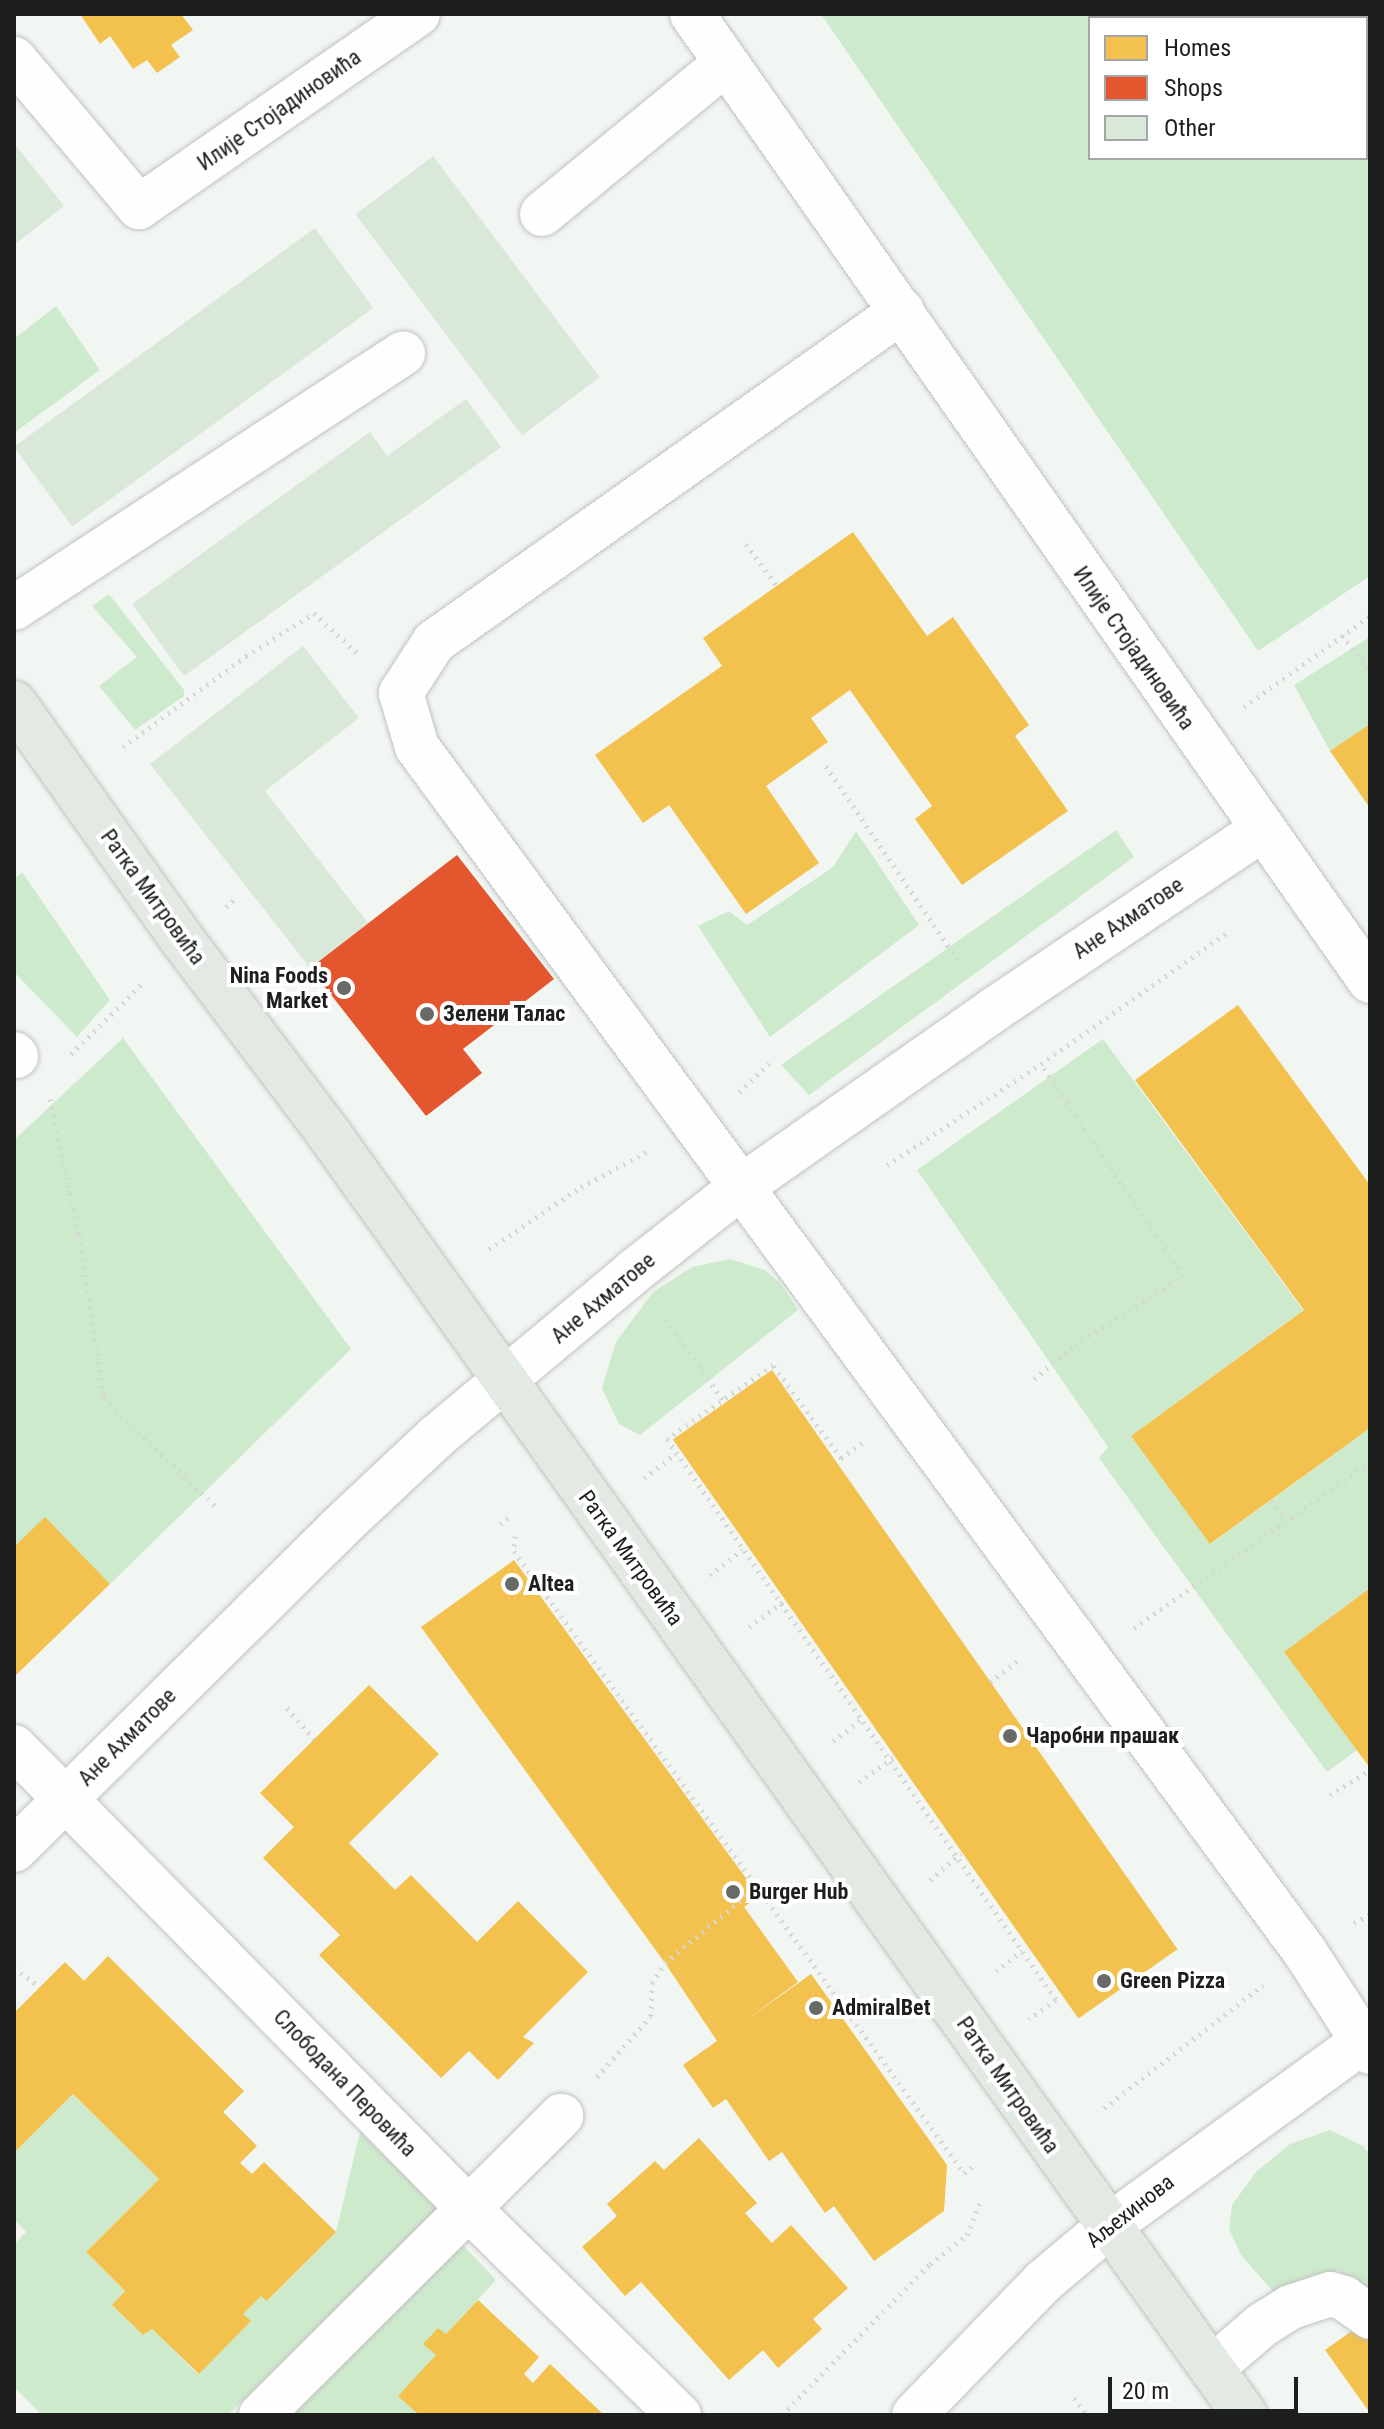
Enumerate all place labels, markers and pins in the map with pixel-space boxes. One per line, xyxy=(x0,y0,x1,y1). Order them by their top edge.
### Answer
place label: Nina Foods Market xyxy=(230,962,328,1014)
marker: Nina Foods Market xyxy=(335,979,353,997)
place label: Зелени Талас xyxy=(443,1001,566,1027)
marker: Зелени Талас xyxy=(418,1005,436,1023)
place label: Altea xyxy=(528,1571,574,1597)
marker: Altea xyxy=(503,1575,521,1593)
place label: Чаробни прашак xyxy=(1026,1723,1179,1749)
marker: Чаробни прашак xyxy=(1001,1727,1019,1745)
place label: Burger Hub xyxy=(749,1879,848,1905)
marker: Burger Hub xyxy=(724,1883,742,1901)
place label: Green Pizza xyxy=(1120,1968,1225,1994)
marker: Green Pizza xyxy=(1095,1972,1113,1990)
place label: AdmiralBet xyxy=(832,1995,930,2021)
marker: AdmiralBet xyxy=(807,1999,825,2017)

